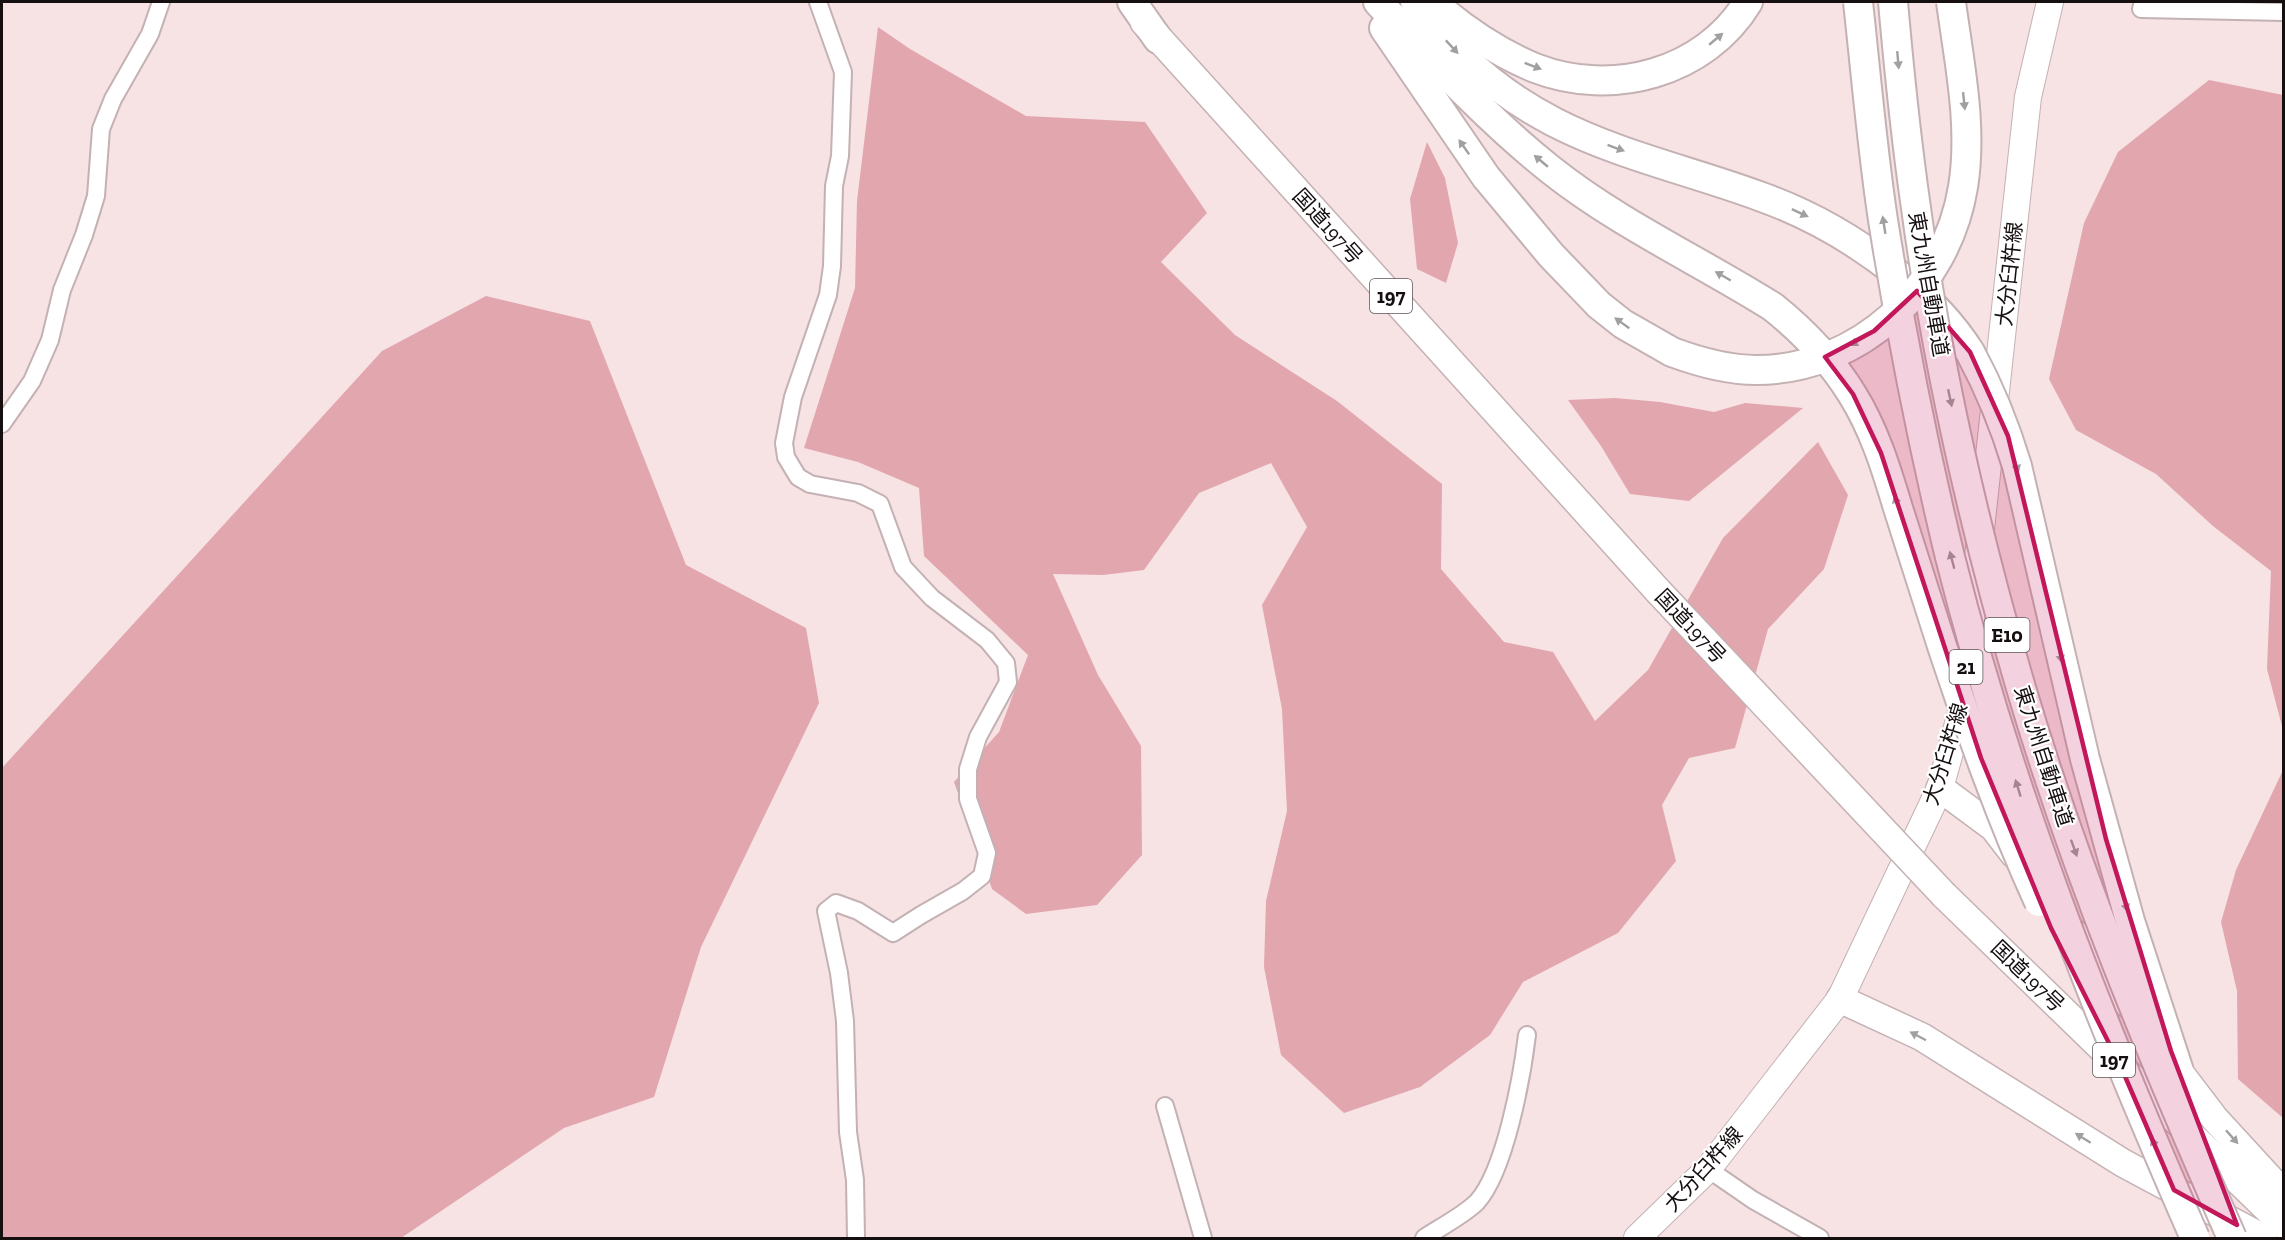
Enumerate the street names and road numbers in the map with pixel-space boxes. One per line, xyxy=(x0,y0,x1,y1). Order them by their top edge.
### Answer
street label: 国道197号 xyxy=(1288,183,1368,269)
street label: 東九州自動車道 xyxy=(1904,209,1954,359)
street label: 大分臼杵線 xyxy=(1991,220,2027,328)
road number: 197 xyxy=(1370,279,1412,313)
street label: 国道197号 xyxy=(1650,584,1732,668)
road number: E10 xyxy=(1984,618,2030,652)
road number: 21 xyxy=(1950,650,1982,684)
street label: 東九州自動車道 xyxy=(2009,682,2079,830)
street label: 大分臼杵線 xyxy=(1918,700,1972,808)
street label: 国道197号 xyxy=(1986,935,2070,1017)
road number: 197 xyxy=(2093,1043,2135,1077)
street label: 大分臼杵線 xyxy=(1659,1122,1747,1216)

